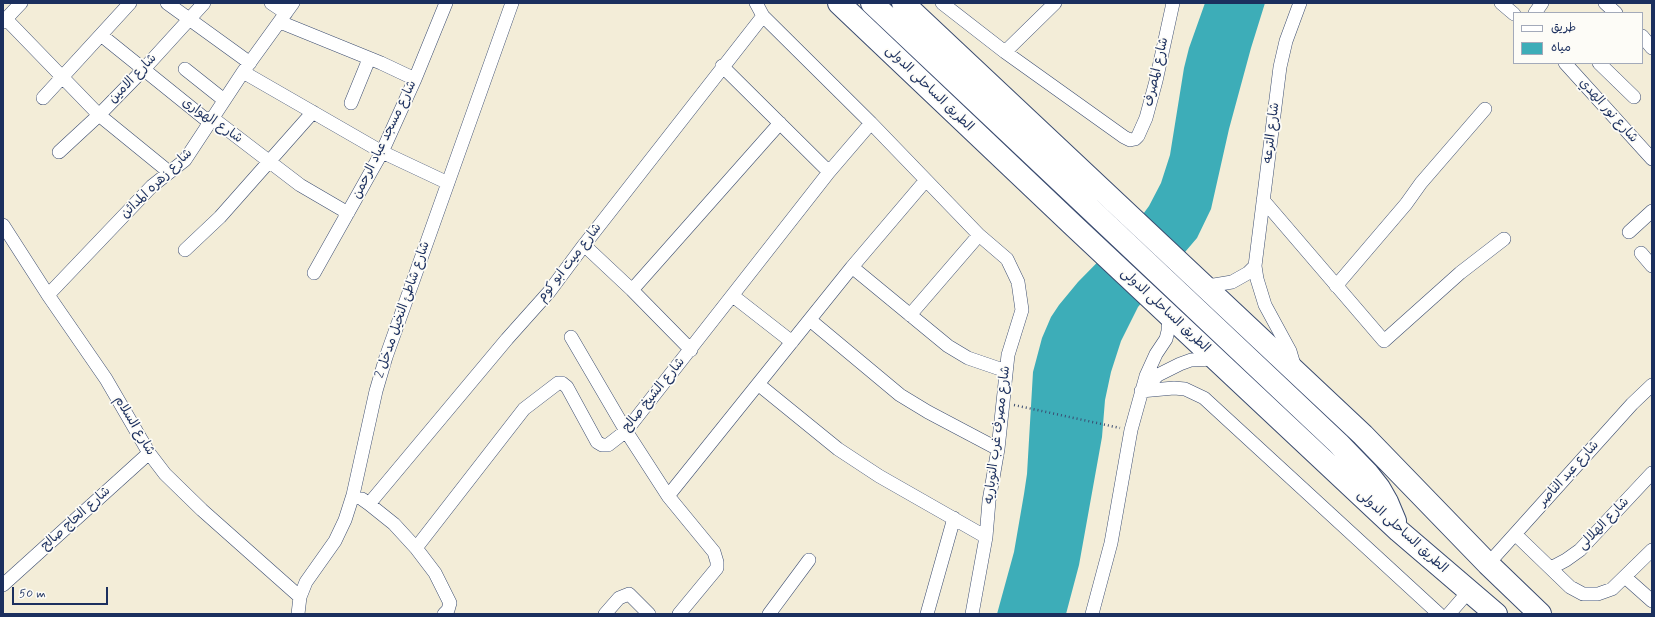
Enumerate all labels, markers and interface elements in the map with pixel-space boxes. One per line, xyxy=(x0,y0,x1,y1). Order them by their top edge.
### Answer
legend xyxy=(1513,12,1643,64)
text: طريق xyxy=(1551,20,1576,36)
street label: شارع المصرف xyxy=(1141,36,1173,108)
text: مياه xyxy=(1551,40,1571,56)
street label: الطريق الساحلى الدولى xyxy=(882,43,976,135)
street label: شارع الامين xyxy=(106,51,160,107)
street label: شارع نور الهدي xyxy=(1575,76,1641,146)
street label: شارع مسجد عباد الرحمن xyxy=(350,78,420,202)
street label: شارع الهوارى xyxy=(179,95,245,147)
street label: شارع الترعه xyxy=(1261,102,1283,164)
street label: شارع زهره المدائن xyxy=(118,146,196,222)
street label: شارع ميت ابو كوم xyxy=(534,221,606,305)
street label: شارع شاطئ النخيل مدخل 2 xyxy=(372,240,434,380)
street label: الطريق الساحلى الدولى xyxy=(1117,266,1213,356)
street label: شارع الشيخ صالح xyxy=(619,355,689,435)
street label: شارع مصرف غرب النوباريه xyxy=(982,365,1014,505)
street label: شارع السلام xyxy=(110,393,158,459)
street label: شارع عبد الناصر xyxy=(1535,438,1603,510)
street label: شارع الحاج صالح xyxy=(38,484,114,554)
street label: الطريق الساحلى الدولى xyxy=(1354,487,1450,577)
street label: شارع الهلالى xyxy=(1575,495,1633,553)
scale bar xyxy=(14,579,110,605)
text: 50 m xyxy=(19,586,46,602)

